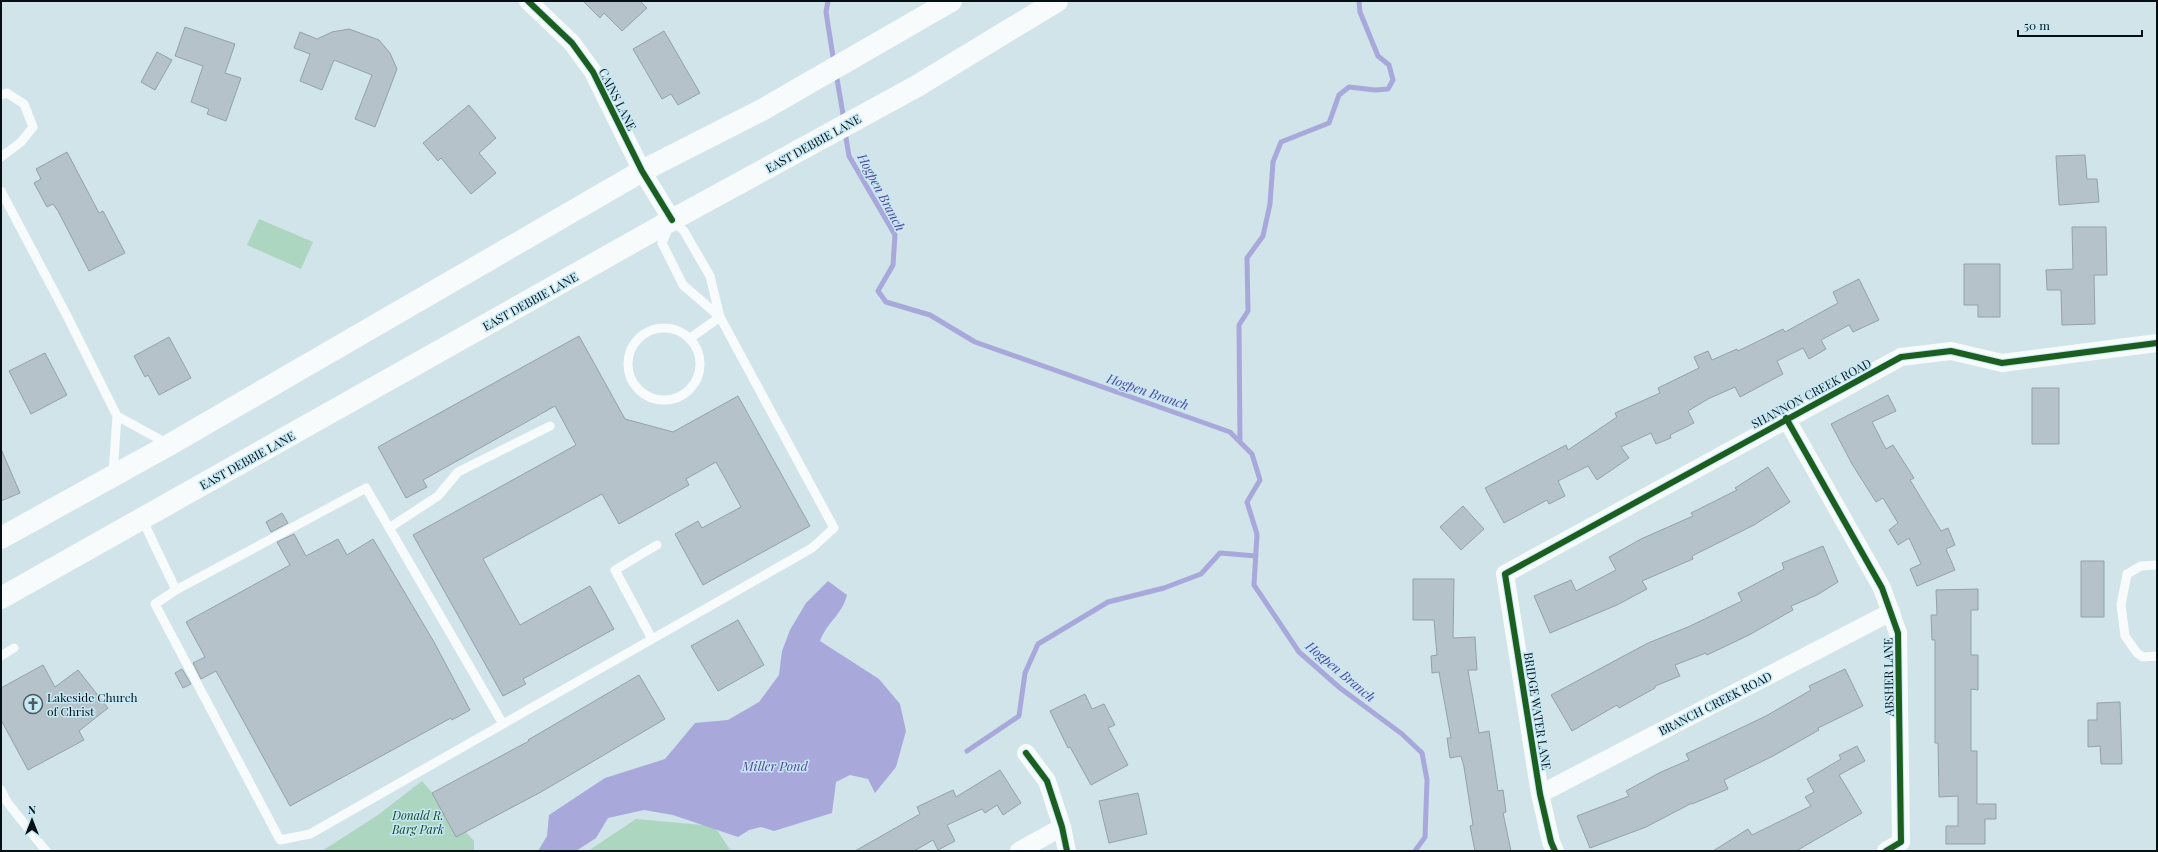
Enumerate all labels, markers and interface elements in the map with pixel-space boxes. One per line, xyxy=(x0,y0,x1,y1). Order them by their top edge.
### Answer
scale bar xyxy=(2018,12,2142,38)
text: 50 m xyxy=(2024,17,2050,33)
street label: CAINS LANE xyxy=(595,65,641,133)
street label: EAST DEBBIE LANE xyxy=(762,110,864,176)
water label: Hogpen Branch xyxy=(854,149,910,234)
street label: EAST DEBBIE LANE xyxy=(479,268,581,334)
street label: SHANNON CREEK ROAD xyxy=(1748,354,1874,432)
water label: Hogpen Branch xyxy=(1104,369,1191,413)
street label: EAST DEBBIE LANE xyxy=(196,427,298,493)
water label: Hogpen Branch xyxy=(1302,636,1379,705)
street label: ABSHER LANE xyxy=(1879,638,1897,717)
street label: BRIDGE WATER LANE xyxy=(1521,651,1555,771)
street label: BRANCH CREEK ROAD xyxy=(1656,667,1775,739)
place label: Lakeside Church of Christ xyxy=(47,689,138,719)
church icon: Lakeside Church of Christ xyxy=(22,693,44,715)
water label: Miller Pond xyxy=(741,757,809,774)
north arrow xyxy=(12,800,52,840)
text: N xyxy=(28,802,36,817)
park label: Donald R. Barg Park xyxy=(391,807,444,837)

